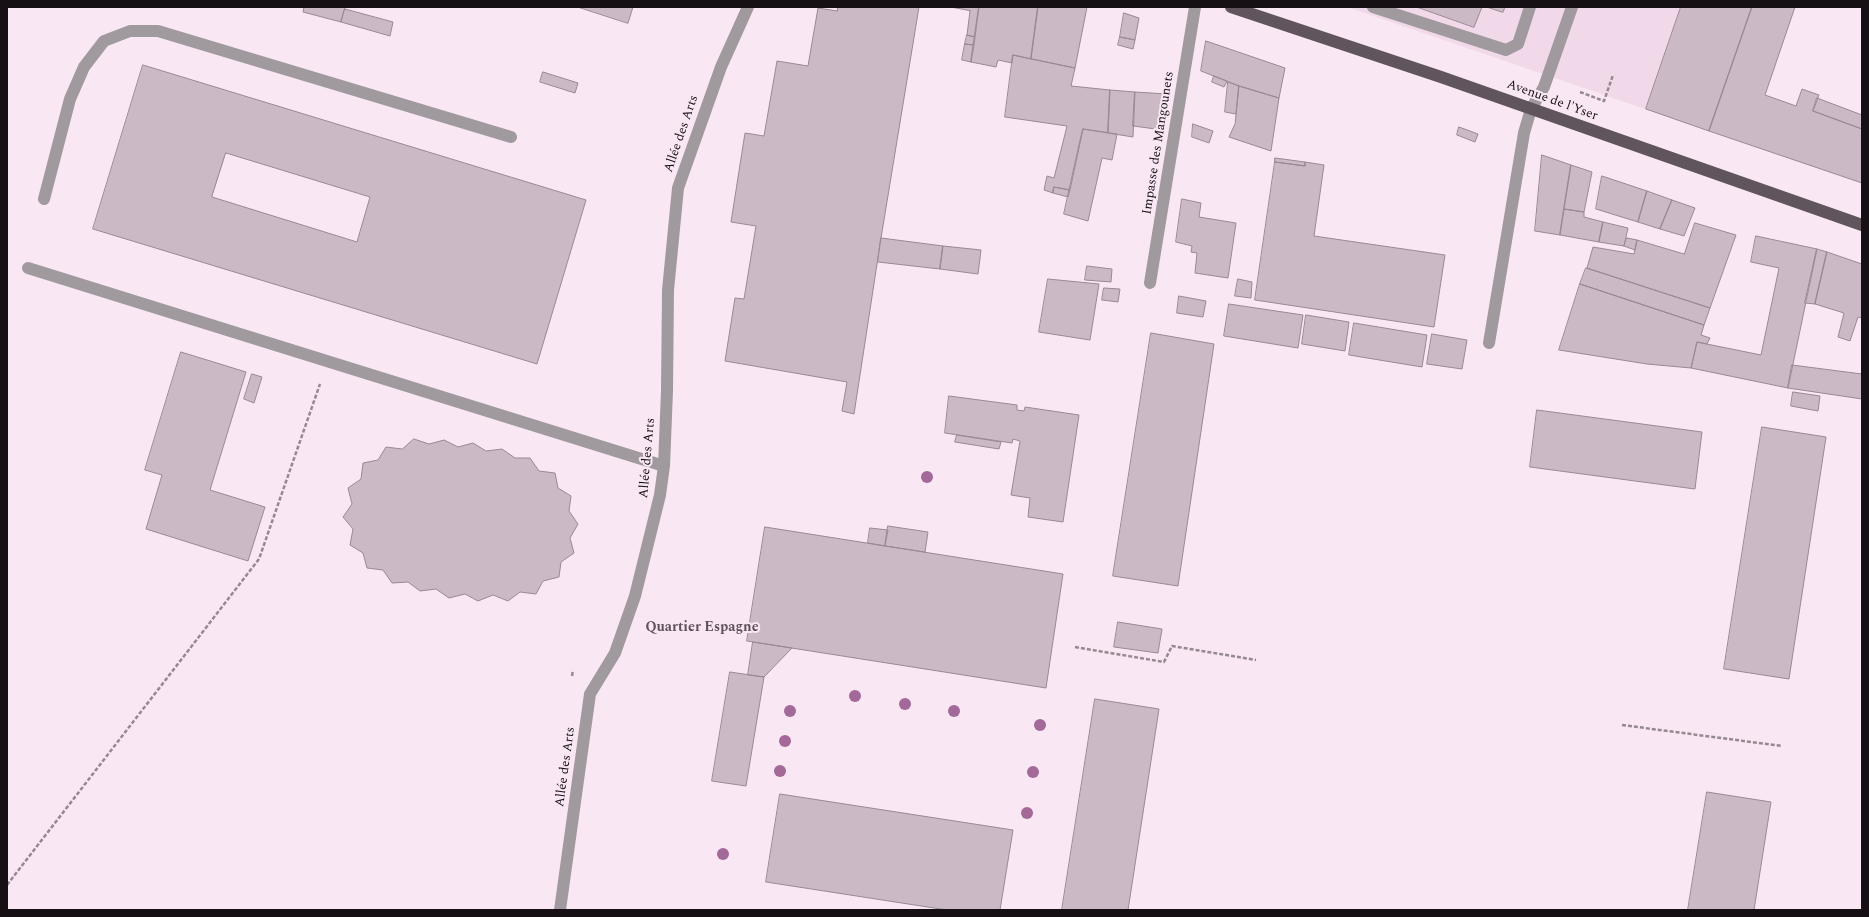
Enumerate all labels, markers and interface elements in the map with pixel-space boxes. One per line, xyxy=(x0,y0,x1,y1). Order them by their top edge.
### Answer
street label: Impasse des Mangounets xyxy=(1140,70,1178,216)
street label: Avenue de l'Yser xyxy=(1504,77,1600,125)
street label: Allée des Arts xyxy=(661,93,703,175)
street label: Allée des Arts xyxy=(637,417,659,499)
district label: Quartier Espagne xyxy=(645,620,759,636)
street label: Allée des Arts xyxy=(553,726,579,808)

